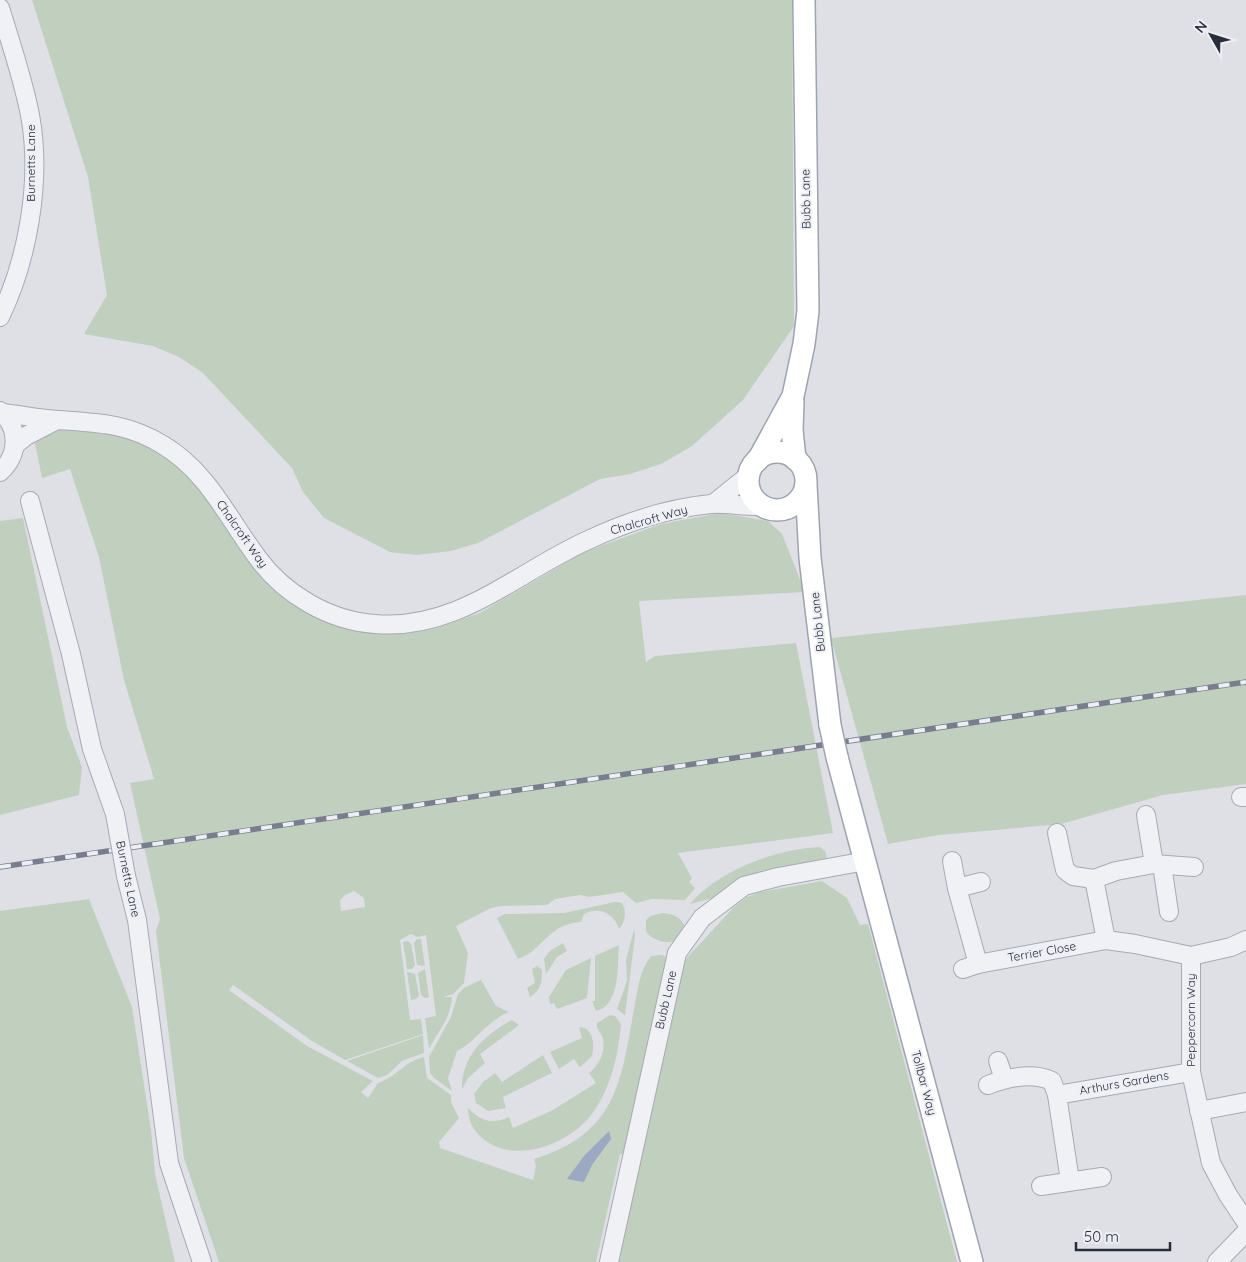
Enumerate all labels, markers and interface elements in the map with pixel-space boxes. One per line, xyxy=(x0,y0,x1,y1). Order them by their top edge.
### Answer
north arrow xyxy=(1186,10,1236,60)
text: N xyxy=(1191,17,1211,36)
street label: Burnetts Lane xyxy=(23,124,38,202)
street label: Bubb Lane xyxy=(797,169,814,229)
street label: Chalcroft Way xyxy=(213,497,271,571)
street label: Chalcroft Way xyxy=(609,501,689,538)
street label: Bubb Lane xyxy=(807,591,828,653)
street label: Burnetts Lane xyxy=(113,839,144,919)
street label: Terrier Close xyxy=(1007,938,1078,965)
street label: Bubb Lane xyxy=(651,969,680,1031)
street label: Peppercorn Way xyxy=(1183,973,1198,1067)
street label: Tollbar Way xyxy=(909,1049,940,1117)
street label: Arthurs Gardens xyxy=(1078,1067,1170,1098)
scale bar xyxy=(1076,1220,1170,1252)
text: 50 m xyxy=(1084,1227,1119,1246)

